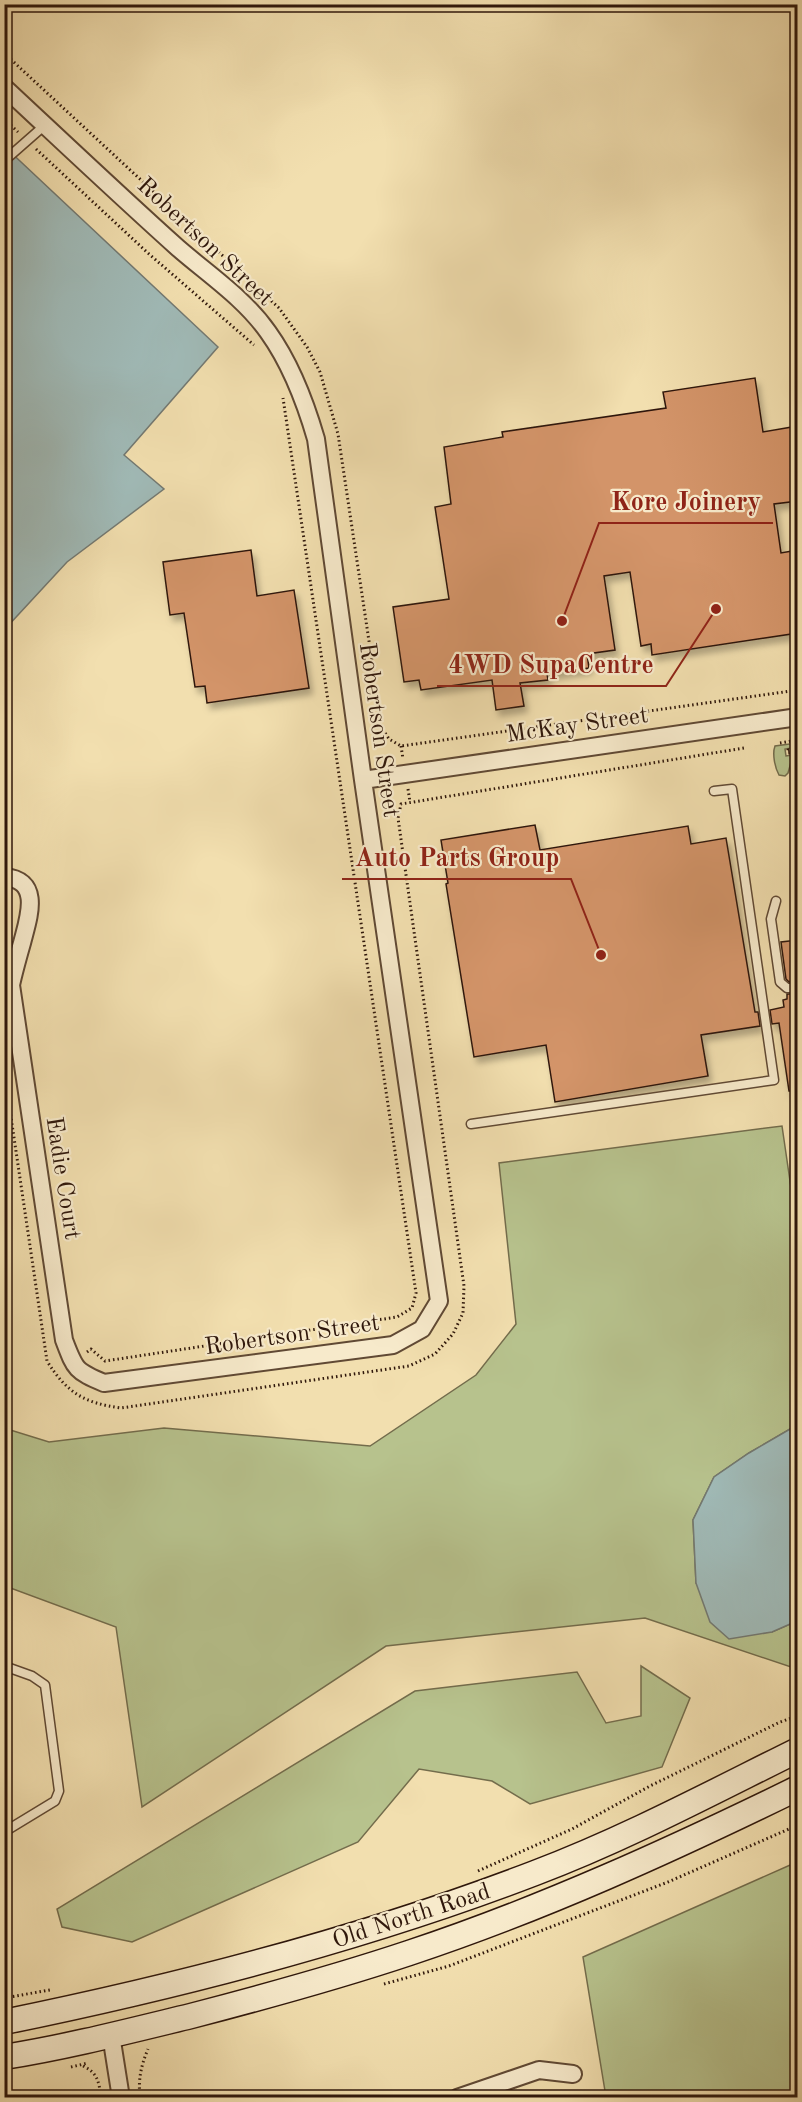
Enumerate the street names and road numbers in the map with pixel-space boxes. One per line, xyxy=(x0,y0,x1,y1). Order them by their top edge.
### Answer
street label: Robertson Street xyxy=(132,174,277,311)
street label: Robertson Street xyxy=(354,641,402,819)
street label: McKay Street xyxy=(505,704,650,748)
street label: Eadie Court xyxy=(40,1115,84,1242)
street label: Robertson Street xyxy=(203,1312,381,1360)
street label: Old North Road xyxy=(330,1880,494,1954)

